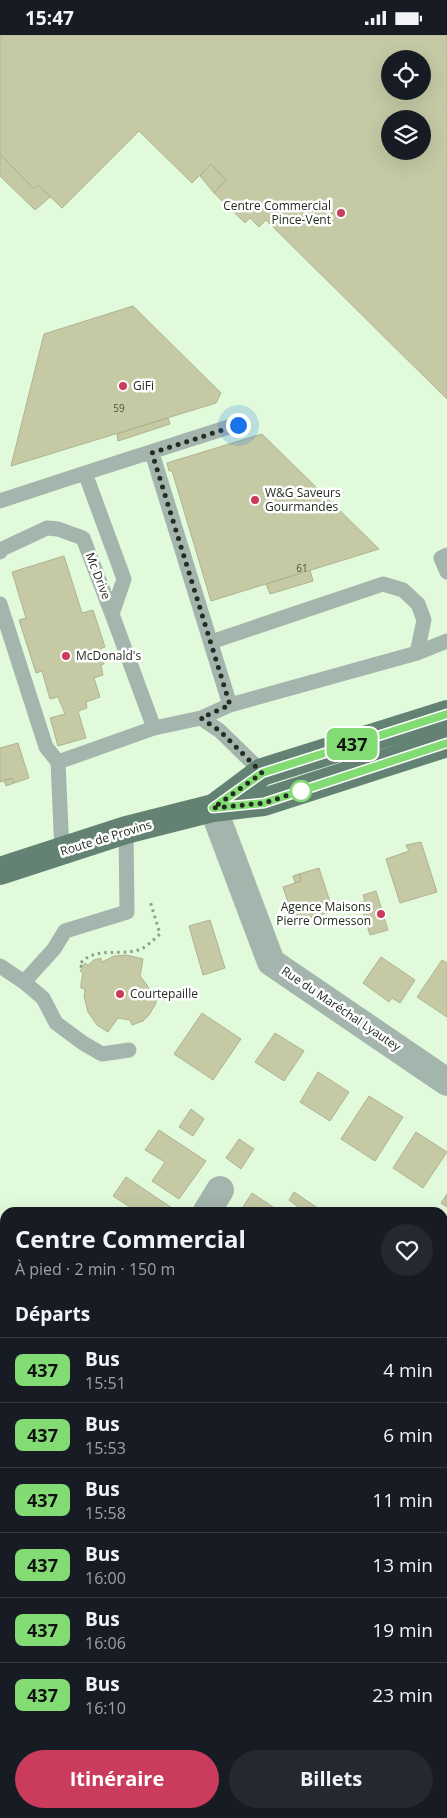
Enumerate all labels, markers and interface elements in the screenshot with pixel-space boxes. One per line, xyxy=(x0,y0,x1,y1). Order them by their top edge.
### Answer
text: 15:47 xyxy=(25,5,74,31)
map controls xyxy=(381,50,431,160)
button: locate xyxy=(381,50,431,100)
button: layers xyxy=(381,110,431,160)
place label: Centre Commercial Pince-Vent xyxy=(223,197,331,228)
marker: Centre Commercial Pince-Vent xyxy=(335,207,347,219)
place label: GiFi xyxy=(133,377,154,394)
marker: GiFi xyxy=(117,380,129,392)
house number: 59 xyxy=(113,401,125,415)
your location xyxy=(226,413,251,438)
place label: W&G Saveurs Gourmandes xyxy=(265,484,341,515)
marker: W&G Saveurs Gourmandes xyxy=(249,494,261,506)
street label: Mc Drive xyxy=(82,550,115,602)
house number: 61 xyxy=(296,561,308,575)
place label: McDonald's xyxy=(76,647,141,664)
marker: McDonald's xyxy=(60,650,72,662)
line badge: 437 xyxy=(323,728,381,760)
text: 437 xyxy=(337,732,367,756)
unlabelled marker xyxy=(290,780,312,802)
street label: Route de Provins xyxy=(58,815,154,860)
place label: Agence Maisons Pierre Ormesson xyxy=(276,898,371,929)
marker: Agence Maisons Pierre Ormesson xyxy=(375,908,387,920)
street label: Rue du Maréchal Lyautey xyxy=(278,962,405,1056)
place label: Courtepaille xyxy=(130,985,198,1002)
marker: Courtepaille xyxy=(114,988,126,1000)
text: Centre Commercial xyxy=(15,1222,246,1255)
button: heart xyxy=(381,1224,433,1276)
text: À pied · 2 min · 150 m xyxy=(15,1258,175,1280)
text: Départs xyxy=(15,1301,90,1327)
text: Bus xyxy=(85,1346,120,1372)
text: 4 min xyxy=(383,1357,433,1383)
text: 437 xyxy=(27,1358,58,1382)
text: 15:51 xyxy=(85,1372,126,1394)
text: Bus xyxy=(85,1411,120,1437)
text: 6 min xyxy=(383,1422,433,1448)
text: 437 xyxy=(27,1423,58,1447)
text: 15:53 xyxy=(85,1437,126,1459)
text: Bus xyxy=(85,1476,120,1502)
text: 11 min xyxy=(372,1487,433,1513)
text: 437 xyxy=(27,1488,58,1512)
text: 15:58 xyxy=(85,1502,126,1524)
text: Bus xyxy=(85,1541,120,1567)
text: 13 min xyxy=(372,1552,433,1578)
text: 437 xyxy=(27,1553,58,1577)
text: 16:00 xyxy=(85,1567,126,1589)
text: Bus xyxy=(85,1606,120,1632)
text: 19 min xyxy=(372,1617,433,1643)
text: 437 xyxy=(27,1618,58,1642)
text: 16:06 xyxy=(85,1632,126,1654)
text: Bus xyxy=(85,1671,120,1697)
text: 23 min xyxy=(372,1682,433,1708)
text: 437 xyxy=(27,1683,58,1707)
text: 16:10 xyxy=(85,1697,126,1719)
button: Itinéraire xyxy=(15,1750,219,1808)
button: Billets xyxy=(229,1750,433,1808)

